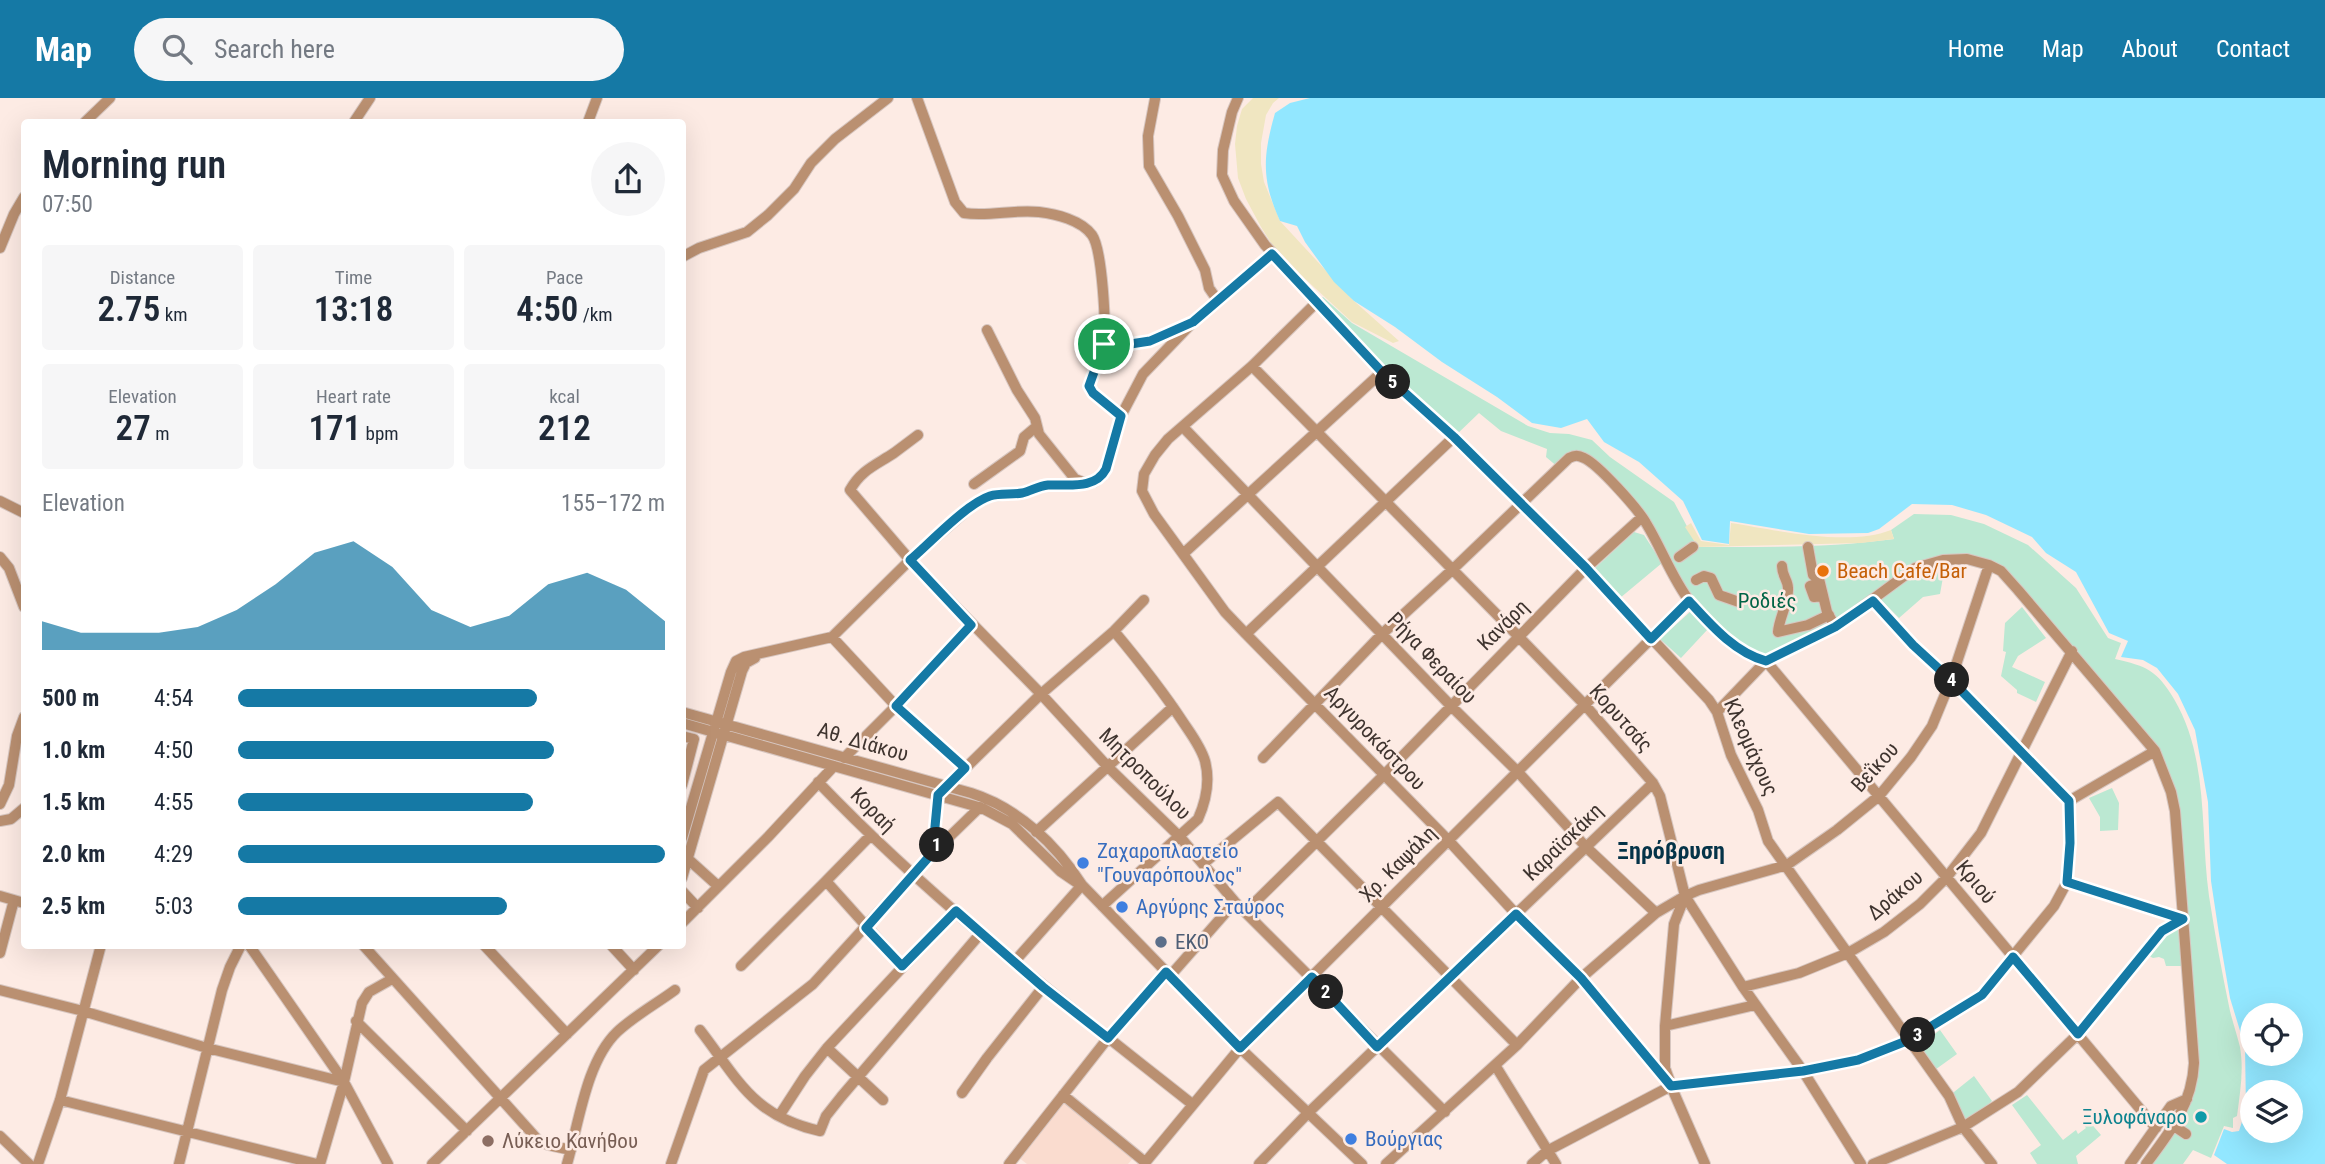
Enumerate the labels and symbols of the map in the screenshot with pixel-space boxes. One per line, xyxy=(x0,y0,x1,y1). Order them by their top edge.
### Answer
pin xyxy=(1074,314,1134,374)
pin: 5 xyxy=(1376,364,1410,400)
place label: Beach Cafe/Bar xyxy=(1837,559,1967,583)
marker: Beach Cafe/Bar xyxy=(1815,563,1831,579)
park label: Ροδιές xyxy=(1738,589,1796,613)
street label: Κανάρη xyxy=(1473,595,1533,655)
street label: Ρήγα Φεραίου xyxy=(1383,607,1481,709)
pin: 4 xyxy=(1934,662,1969,698)
street label: Κορυτσάς xyxy=(1584,679,1658,757)
street label: Αργυροκάστρου xyxy=(1319,681,1431,795)
street label: Κλεομάχους xyxy=(1719,695,1783,799)
street label: Αθ. Διάκου xyxy=(815,718,911,766)
street label: Μητροπούλου xyxy=(1094,723,1196,825)
street label: Βεΐκου xyxy=(1846,737,1904,797)
street label: Κοραή xyxy=(846,783,900,837)
street label: Καραϊσκάκη xyxy=(1518,798,1608,886)
street label: Χρ. Καψάλη xyxy=(1355,821,1441,907)
pin: 1 xyxy=(920,828,954,862)
district label: Ξηρόβρυση xyxy=(1617,837,1725,865)
place label: Ζαχαροπλαστείο "Γουναρόπουλος" xyxy=(1097,839,1242,887)
marker: Ζαχαροπλαστείο "Γουναρόπουλος" xyxy=(1075,855,1091,871)
street label: Κριού xyxy=(1951,856,2001,908)
street label: Δράκου xyxy=(1862,865,1928,925)
place label: Αργύρης Σταύρος xyxy=(1136,895,1285,919)
marker: Αργύρης Σταύρος xyxy=(1114,899,1130,915)
place label: ΕΚΟ xyxy=(1175,930,1209,954)
marker: ΕΚΟ xyxy=(1153,934,1169,950)
pin: 2 xyxy=(1308,974,1344,1010)
pin: 3 xyxy=(1900,1018,1936,1052)
place label: Ξυλοφάναρο xyxy=(2082,1105,2187,1129)
marker: Ξυλοφάναρο xyxy=(2193,1109,2209,1125)
place label: Βούργιας xyxy=(1365,1127,1443,1151)
place label: Λύκειο Κανήθου xyxy=(502,1129,638,1153)
marker: Βούργιας xyxy=(1343,1131,1359,1147)
marker: Λύκειο Κανήθου xyxy=(480,1133,496,1149)

